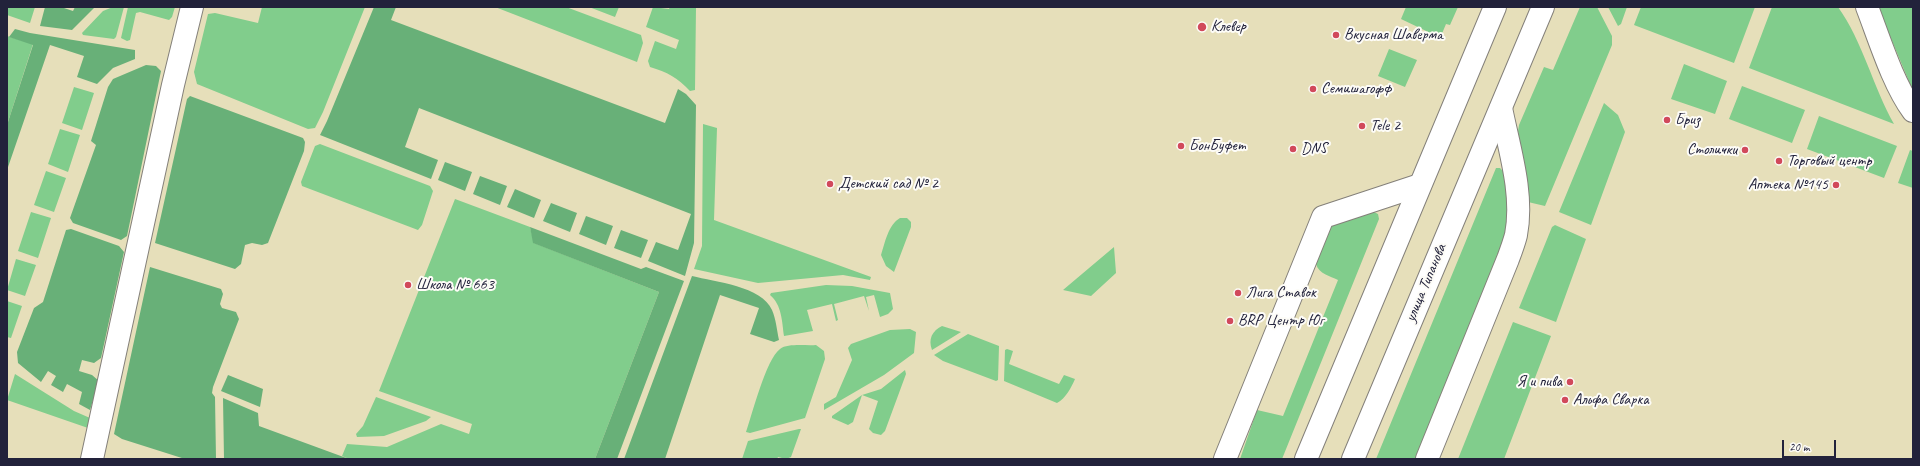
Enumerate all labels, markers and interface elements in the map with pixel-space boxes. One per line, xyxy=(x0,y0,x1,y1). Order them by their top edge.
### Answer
place label: Клевер xyxy=(1211,17,1246,37)
marker: Клевер xyxy=(1196,21,1208,33)
place label: Вкусная Шаверма xyxy=(1344,25,1442,45)
marker: Вкусная Шаверма xyxy=(1331,30,1341,40)
place label: Семишагофф xyxy=(1321,79,1391,99)
marker: Семишагофф xyxy=(1308,84,1318,94)
place label: Бриз xyxy=(1675,110,1700,130)
marker: Бриз xyxy=(1662,115,1672,125)
place label: Tele 2 xyxy=(1370,116,1400,136)
marker: Tele 2 xyxy=(1357,121,1367,131)
place label: БонБуфет xyxy=(1189,136,1246,156)
place label: DNS xyxy=(1301,139,1327,159)
place label: Столички xyxy=(1687,140,1737,160)
marker: БонБуфет xyxy=(1176,141,1186,151)
marker: DNS xyxy=(1288,144,1298,154)
marker: Столички xyxy=(1740,145,1750,155)
place label: Торговый центр xyxy=(1787,151,1872,171)
marker: Торговый центр xyxy=(1774,156,1784,166)
place label: Детский сад № 2 xyxy=(838,174,938,194)
place label: Аптека №145 xyxy=(1748,175,1828,195)
marker: Детский сад № 2 xyxy=(825,179,835,189)
marker: Аптека №145 xyxy=(1831,180,1841,190)
street label: улица Типанова xyxy=(1401,241,1451,325)
place label: Школа № 663 xyxy=(416,275,494,295)
marker: Школа № 663 xyxy=(403,280,413,290)
place label: Лига Ставок xyxy=(1246,283,1316,303)
marker: Лига Ставок xyxy=(1233,288,1243,298)
place label: BRP Центр Юг xyxy=(1238,311,1324,331)
marker: BRP Центр Юг xyxy=(1225,316,1235,326)
place label: Я и пива xyxy=(1517,372,1562,392)
marker: Я и пива xyxy=(1565,377,1575,387)
place label: Альфа Сварка xyxy=(1573,390,1649,410)
marker: Альфа Сварка xyxy=(1560,395,1570,405)
scale bar xyxy=(1784,432,1838,458)
text: 20 m xyxy=(1789,439,1809,455)

